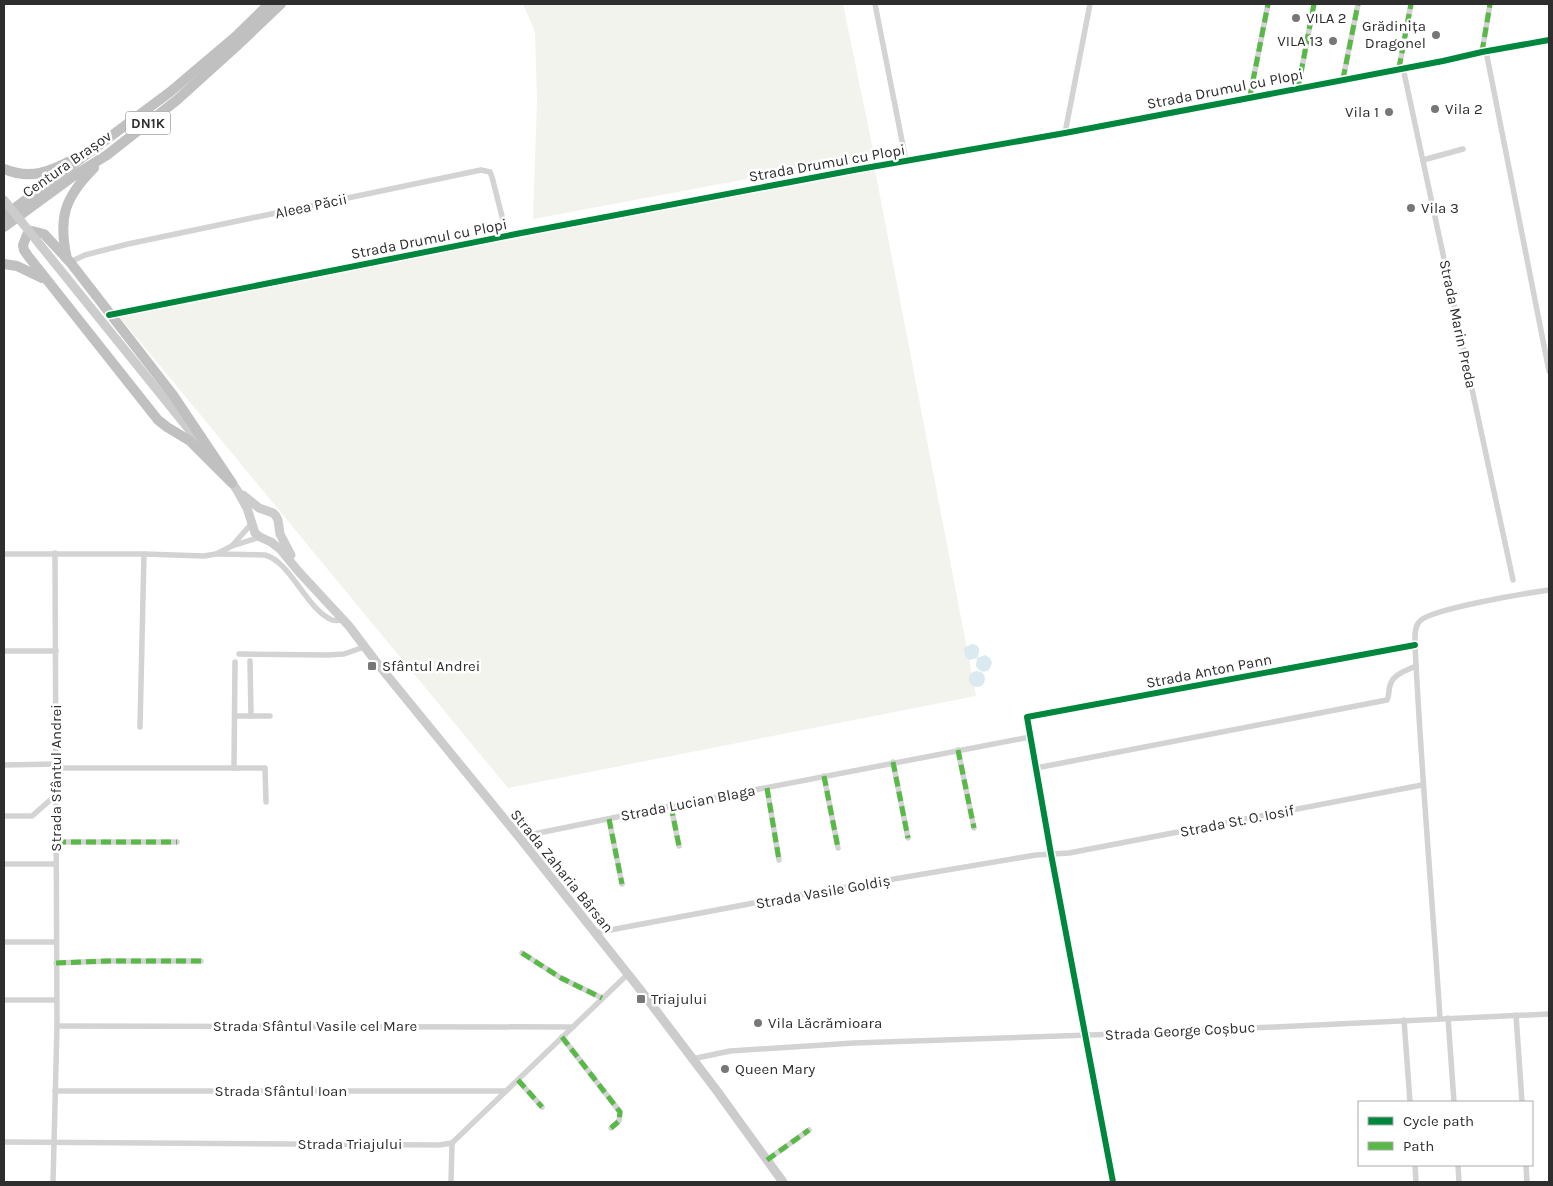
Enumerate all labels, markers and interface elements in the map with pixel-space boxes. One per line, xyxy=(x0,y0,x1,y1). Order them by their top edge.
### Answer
place label: VILA 2 xyxy=(1306,9,1347,27)
marker: VILA 2 xyxy=(1290,12,1302,24)
place label: Grădinița Dragonel xyxy=(1362,17,1426,52)
marker: Grădinița Dragonel xyxy=(1430,29,1442,41)
place label: VILA 13 xyxy=(1277,32,1323,50)
marker: VILA 13 xyxy=(1327,35,1339,47)
street label: Strada Drumul cu Plopi xyxy=(1145,65,1305,113)
place label: Vila 2 xyxy=(1445,100,1483,118)
place label: Vila 1 xyxy=(1345,103,1379,121)
marker: Vila 2 xyxy=(1429,103,1441,115)
marker: Vila 1 xyxy=(1383,106,1395,118)
road number: DN1K xyxy=(126,112,170,134)
street label: Centura Brașov xyxy=(19,126,115,201)
street label: Strada Drumul cu Plopi xyxy=(747,140,907,186)
street label: Aleea Păcii xyxy=(273,190,349,222)
place label: Vila 3 xyxy=(1421,199,1459,217)
marker: Vila 3 xyxy=(1405,202,1417,214)
street label: Strada Drumul cu Plopi xyxy=(349,215,509,263)
street label: Strada Marin Preda xyxy=(1436,258,1480,390)
street label: Strada Anton Pann xyxy=(1145,650,1273,692)
place label: Sfântul Andrei xyxy=(382,657,480,675)
marker: Sfântul Andrei xyxy=(366,660,378,672)
street label: Strada Sfântul Andrei xyxy=(47,704,65,852)
street label: Strada Lucian Blaga xyxy=(619,781,757,825)
street label: Strada St. O. Iosif xyxy=(1178,801,1296,841)
street label: Strada Zaharia Bârsan xyxy=(507,806,617,936)
street label: Strada Vasile Goldiș xyxy=(754,871,892,913)
place label: Triajului xyxy=(651,990,707,1008)
marker: Triajului xyxy=(635,993,647,1005)
place label: Vila Lăcrămioara xyxy=(768,1014,882,1032)
street label: Strada Sfântul Vasile cel Mare xyxy=(213,1017,417,1035)
marker: Vila Lăcrămioara xyxy=(752,1017,764,1029)
street label: Strada George Coșbuc xyxy=(1104,1018,1256,1044)
place label: Queen Mary xyxy=(735,1060,815,1078)
marker: Queen Mary xyxy=(719,1063,731,1075)
street label: Strada Sfântul Ioan xyxy=(215,1082,347,1100)
legend xyxy=(1358,1101,1533,1166)
text: Cycle path xyxy=(1403,1112,1474,1130)
street label: Strada Triajului xyxy=(297,1135,403,1153)
text: Path xyxy=(1403,1137,1434,1155)

